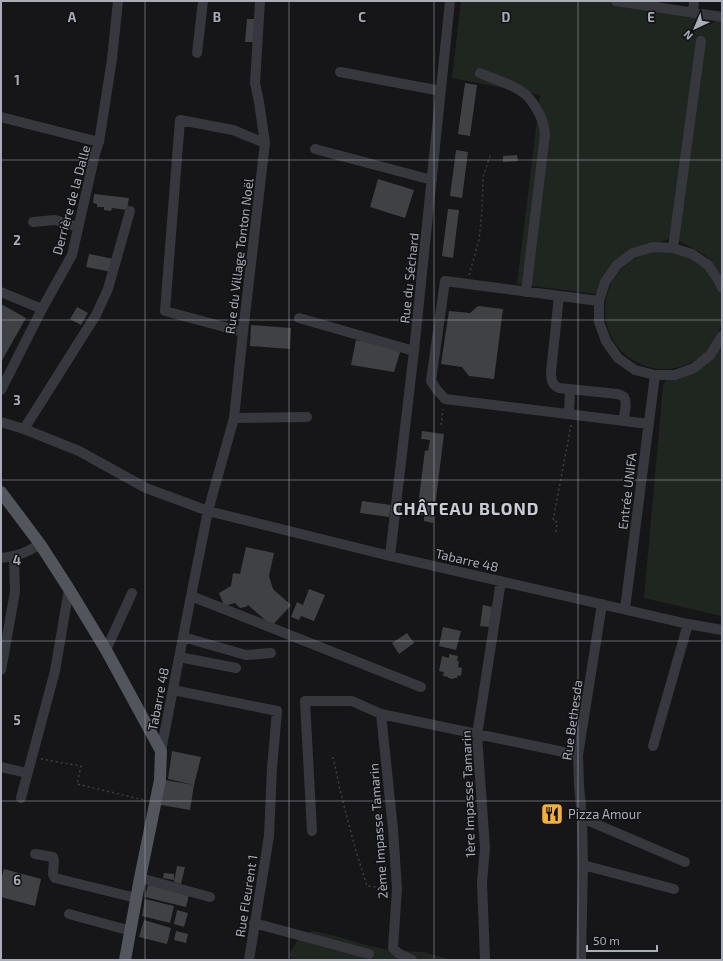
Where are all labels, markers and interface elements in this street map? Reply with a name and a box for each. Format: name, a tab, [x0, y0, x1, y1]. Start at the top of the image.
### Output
north arrow	[675, 8, 715, 48]
text: A	[68, 9, 77, 25]
text: B	[213, 9, 221, 25]
text: C	[358, 9, 366, 25]
text: D	[502, 9, 511, 25]
text: E	[647, 9, 655, 25]
text: N	[680, 28, 695, 43]
text: 1	[14, 72, 20, 88]
street label: Derrière de la Dalle	[49, 143, 93, 257]
street label: Rue du Village Tonton Noël	[222, 177, 257, 335]
text: 2	[13, 232, 21, 248]
street label: Rue du Séchard	[396, 232, 422, 324]
text: 3	[13, 392, 21, 408]
street label: Entrée UNIFA	[614, 452, 640, 530]
district label: CHÂTEAU BLOND	[393, 498, 539, 518]
street label: Tabarre 48	[434, 545, 500, 575]
text: 4	[13, 552, 21, 568]
street label: Tabarre 48	[144, 666, 172, 732]
street label: Rue Bethesda	[558, 679, 586, 761]
text: 5	[13, 712, 21, 728]
street label: 1ère Impasse Tamarin	[458, 730, 478, 858]
street label: 2ème Impasse Tamarin	[365, 763, 391, 899]
restaurant icon: Pizza Amour	[539, 801, 565, 827]
place label: Pizza Amour	[568, 806, 641, 822]
street label: Rue Fleurent 1	[232, 854, 260, 938]
text: 6	[13, 872, 21, 888]
scale bar	[587, 927, 657, 953]
text: 50 m	[593, 933, 620, 947]

